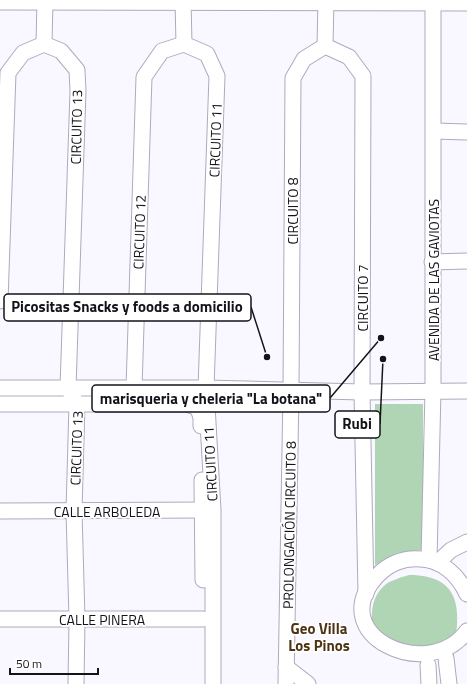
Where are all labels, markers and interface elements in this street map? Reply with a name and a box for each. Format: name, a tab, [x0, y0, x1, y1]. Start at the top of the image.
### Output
street label: CIRCUITO 13	[65, 89, 87, 165]
street label: CIRCUITO 11	[203, 102, 227, 178]
street label: CIRCUITO 8	[282, 177, 303, 245]
street label: CIRCUITO 12	[127, 194, 151, 270]
street label: AVENIDA DE LAS GAVIOTAS	[423, 199, 444, 361]
street label: CIRCUITO 7	[352, 264, 373, 332]
callout: Picositas Snacks y foods a domicilio	[4, 294, 251, 321]
text: Picositas Snacks y foods a domicilio	[11, 295, 243, 318]
callout: marisqueria y cheleria "La botana"	[92, 385, 330, 412]
text: marisqueria y cheleria "La botana"	[100, 387, 322, 410]
street label: CIRCUITO 13	[64, 410, 88, 486]
callout: Rubi	[335, 411, 380, 438]
text: Rubi	[342, 412, 372, 435]
street label: CIRCUITO 11	[198, 426, 222, 502]
street label: PROLONGACIÓN CIRCUITO 8	[277, 441, 301, 609]
street label: CALLE ARBOLEDA	[54, 501, 161, 522]
street label: CALLE PINERA	[59, 609, 146, 630]
district label: Geo Villa Los Pinos	[288, 617, 350, 657]
scale bar	[10, 650, 98, 676]
text: 50 m	[16, 654, 42, 673]

